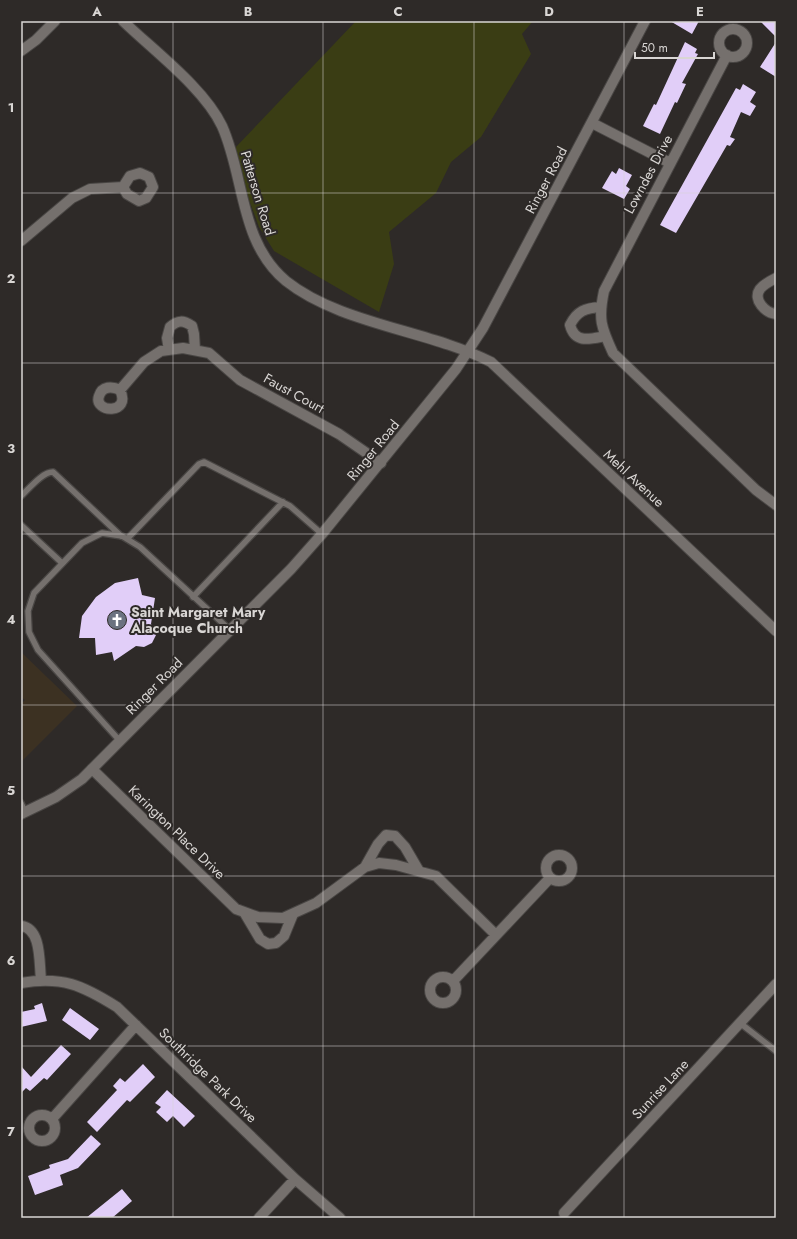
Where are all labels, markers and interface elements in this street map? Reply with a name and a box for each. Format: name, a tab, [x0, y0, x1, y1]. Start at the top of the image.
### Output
text: A	[91, 2, 102, 21]
text: B	[244, 2, 253, 21]
text: C	[393, 2, 403, 21]
text: D	[544, 2, 554, 21]
text: E	[696, 2, 704, 21]
scale bar	[635, 34, 714, 60]
text: 50 m	[641, 39, 668, 57]
text: 1	[8, 98, 14, 117]
street label: Lowndes Drive	[619, 131, 677, 217]
street label: Ringer Road	[520, 143, 572, 217]
street label: Patterson Road	[236, 148, 280, 238]
text: 2	[7, 269, 15, 288]
street label: Faust Court	[260, 368, 329, 418]
street label: Ringer Road	[342, 415, 404, 485]
text: 3	[7, 439, 15, 458]
street label: Mehl Avenue	[599, 444, 669, 512]
place label: Saint Margaret Mary Alacoque Church	[130, 602, 266, 638]
church icon: Saint Margaret Mary Alacoque Church	[106, 609, 128, 631]
text: 4	[6, 610, 16, 629]
street label: Ringer Road	[121, 653, 187, 719]
street label: Karington Place Drive	[124, 780, 230, 884]
text: 5	[7, 781, 15, 800]
text: 6	[7, 951, 16, 970]
street label: Southridge Park Drive	[154, 1023, 262, 1127]
street label: Sunrise Lane	[627, 1055, 693, 1123]
text: 7	[7, 1122, 15, 1141]

